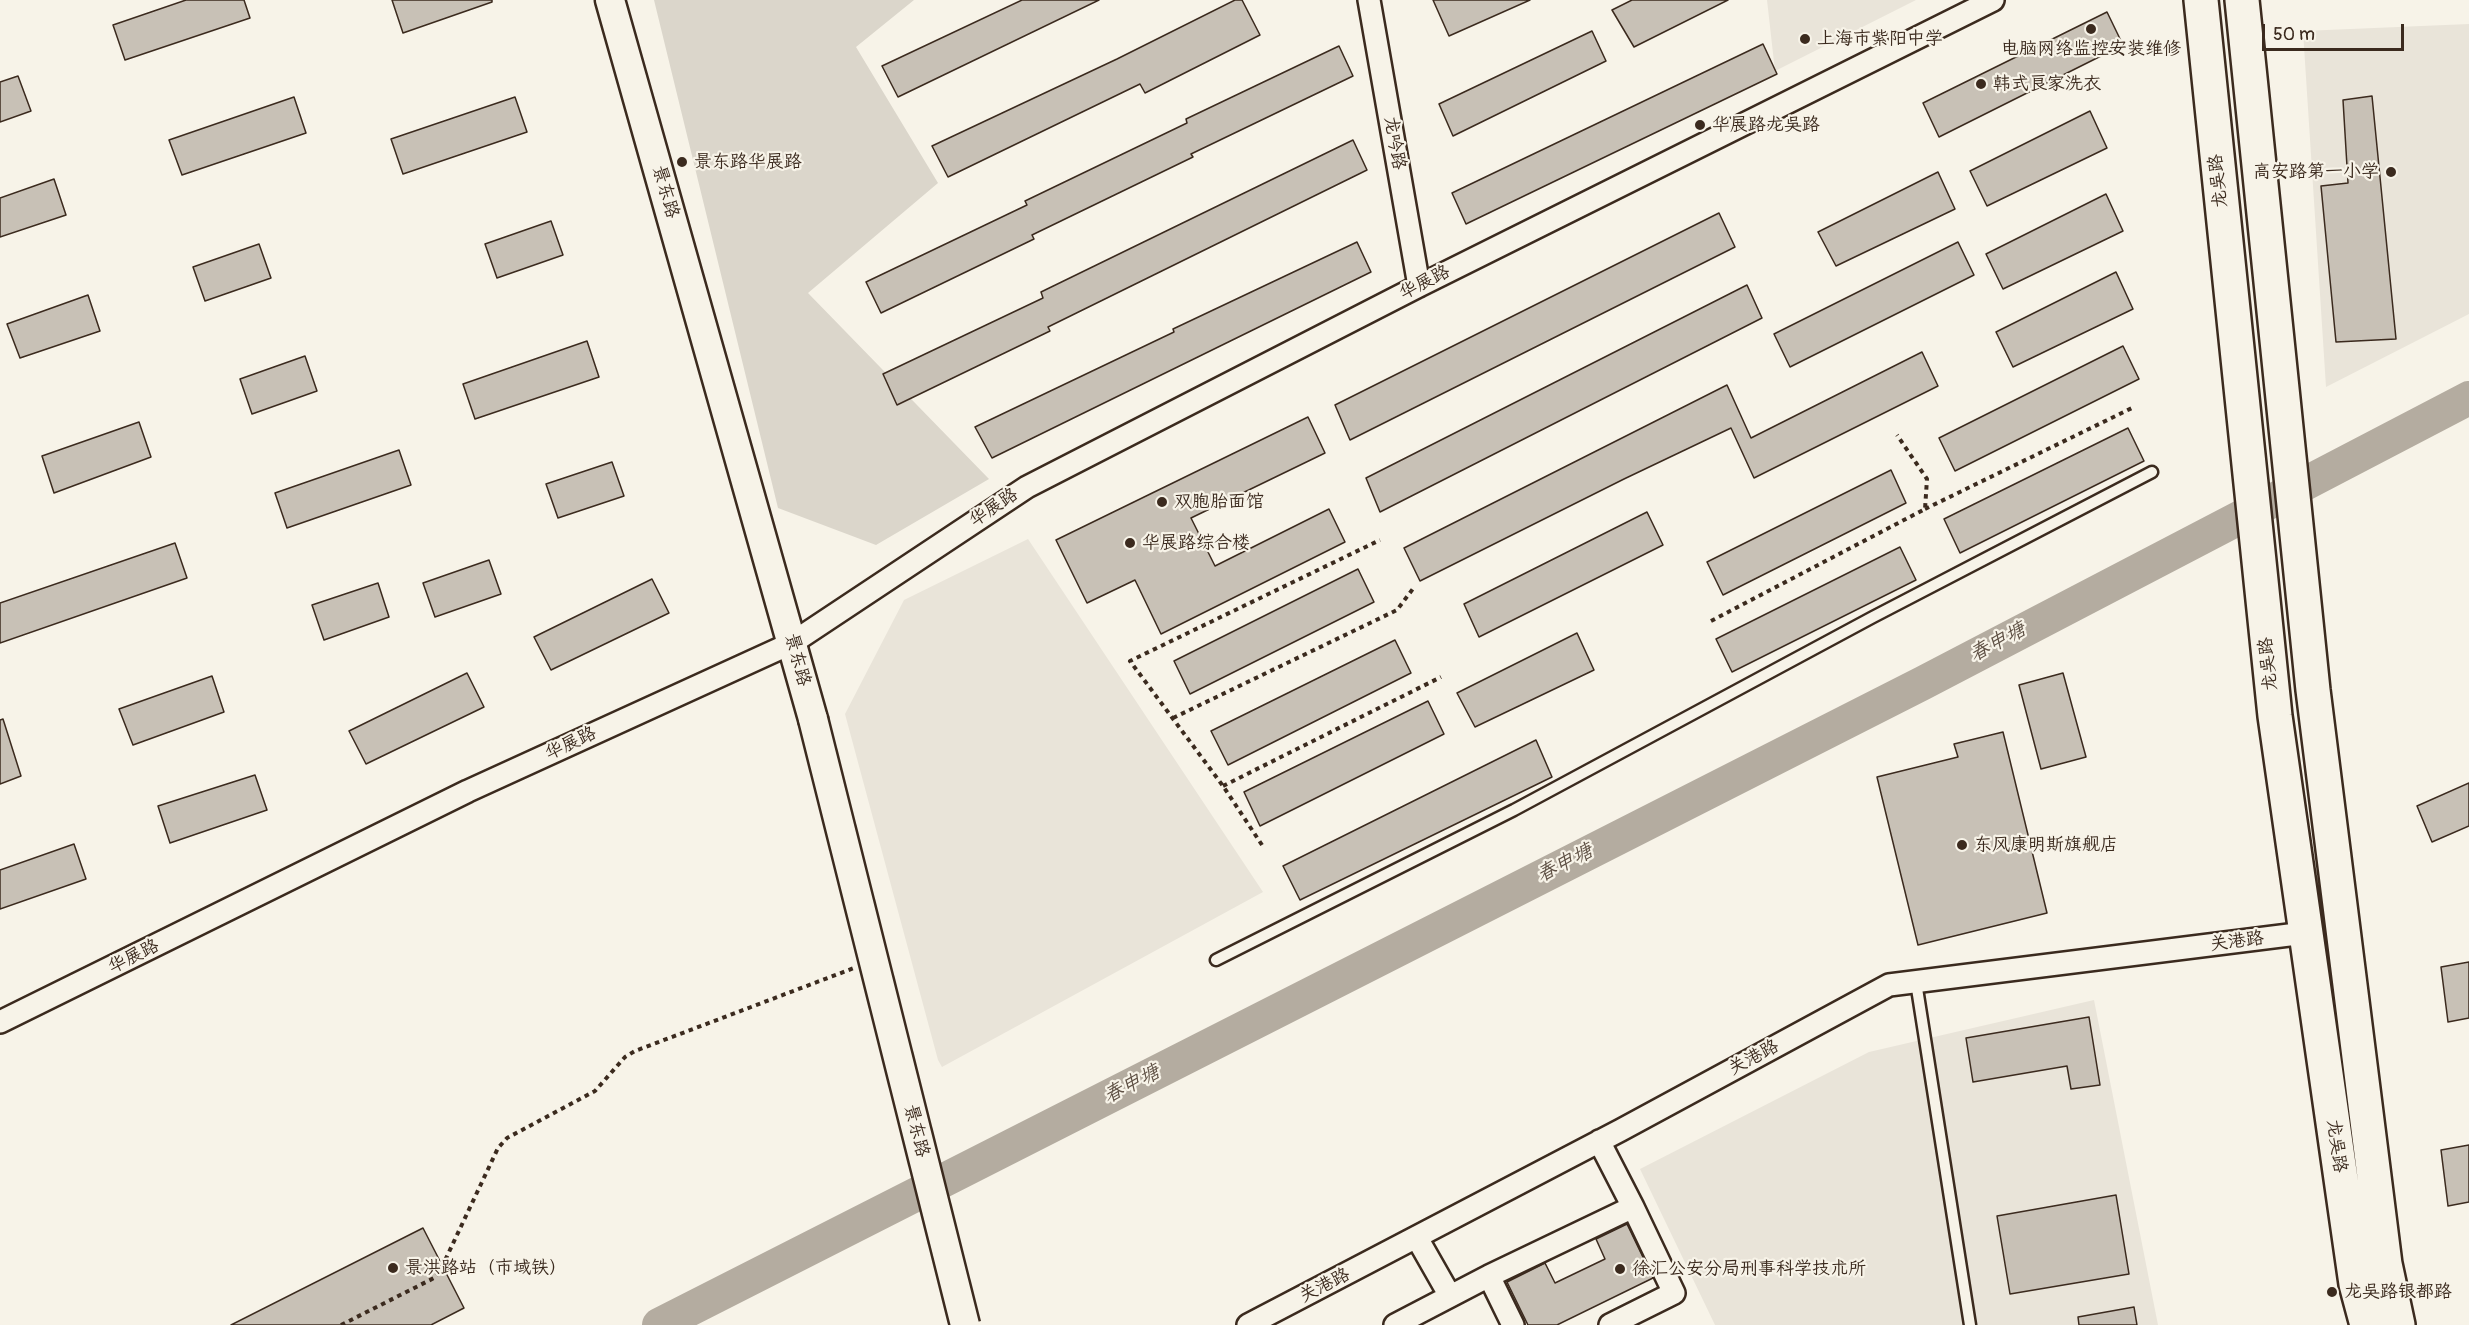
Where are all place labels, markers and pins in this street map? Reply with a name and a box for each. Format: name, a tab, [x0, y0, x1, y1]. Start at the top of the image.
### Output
marker: 电脑网络监控安装维修	[2084, 22, 2098, 36]
place label: 上海市紫阳中学	[1817, 28, 1943, 50]
marker: 上海市紫阳中学	[1798, 32, 1812, 46]
place label: 电脑网络监控安装维修	[2001, 38, 2181, 60]
place label: 韩式良家洗衣	[1993, 73, 2101, 95]
marker: 韩式良家洗衣	[1974, 77, 1988, 91]
place label: 华展路龙吴路	[1712, 114, 1820, 136]
marker: 华展路龙吴路	[1693, 118, 1707, 132]
place label: 景东路华展路	[694, 151, 802, 173]
marker: 景东路华展路	[675, 155, 689, 169]
place label: 高安路第一小学	[2253, 161, 2379, 183]
marker: 高安路第一小学	[2384, 165, 2398, 179]
place label: 双胞胎面馆	[1174, 491, 1264, 513]
marker: 双胞胎面馆	[1155, 495, 1169, 509]
place label: 华展路综合楼	[1142, 532, 1250, 554]
marker: 华展路综合楼	[1123, 536, 1137, 550]
place label: 东风康明斯旗舰店	[1974, 834, 2118, 856]
marker: 东风康明斯旗舰店	[1955, 838, 1969, 852]
place label: 景洪路站（市域铁）	[405, 1257, 567, 1279]
place label: 徐汇公安分局刑事科学技术所	[1632, 1258, 1866, 1280]
marker: 景洪路站（市域铁）	[386, 1261, 400, 1275]
marker: 徐汇公安分局刑事科学技术所	[1613, 1262, 1627, 1276]
place label: 龙吴路银都路	[2344, 1281, 2452, 1303]
marker: 龙吴路银都路	[2325, 1285, 2339, 1299]

